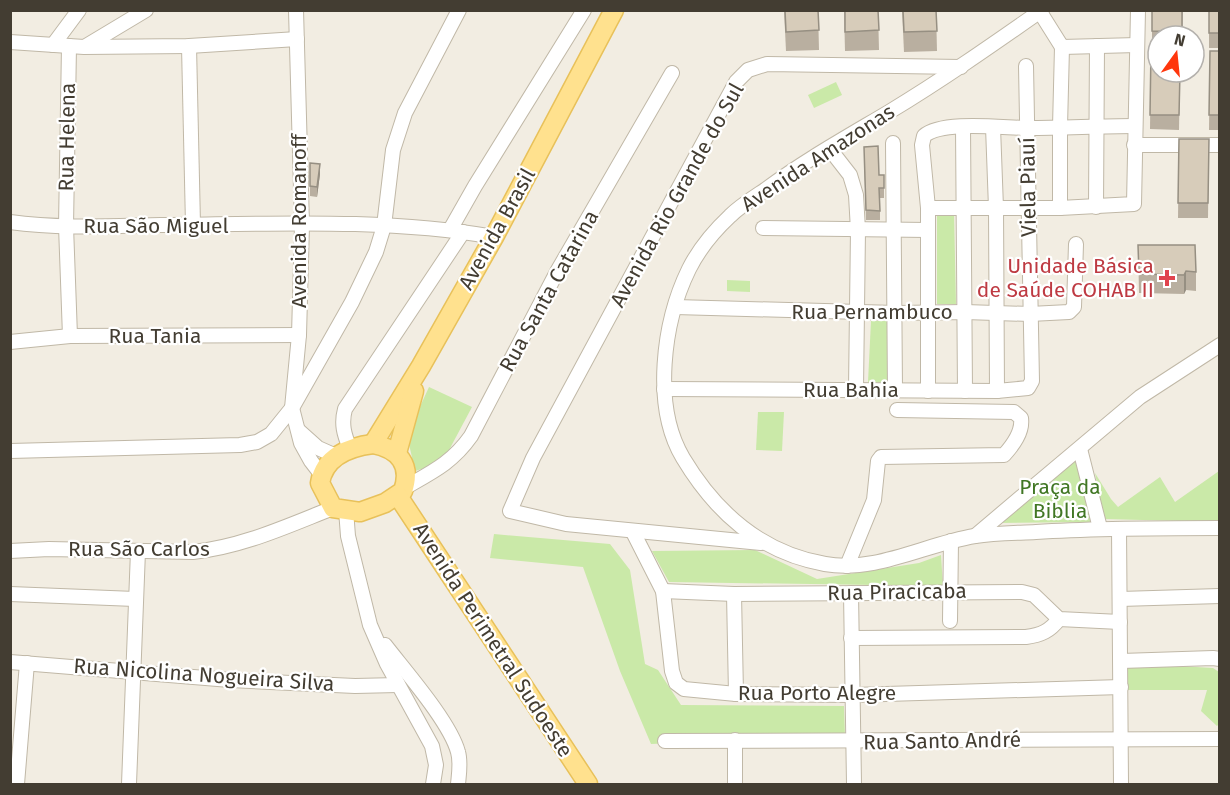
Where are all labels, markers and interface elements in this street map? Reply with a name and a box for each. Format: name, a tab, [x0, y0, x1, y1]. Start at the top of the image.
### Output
north arrow	[1146, 24, 1206, 84]
text: N	[1172, 29, 1187, 51]
street label: Avenida Rio Grande do Sul	[605, 78, 749, 312]
street label: Rua Helena	[53, 82, 81, 192]
street label: Avenida Amazonas	[736, 99, 900, 217]
street label: Avenida Romanoff	[286, 132, 312, 308]
street label: Viela Piauí	[1014, 137, 1042, 237]
street label: Avenida Brasil	[453, 164, 541, 294]
street label: Rua Santa Catarina	[494, 205, 604, 377]
street label: Rua São Miguel	[83, 213, 229, 239]
place label: Unidade Básica de Saúde COHAB II	[977, 253, 1154, 303]
marker: Unidade Básica de Saúde COHAB II	[1158, 269, 1176, 287]
street label: Rua Pernambuco	[791, 299, 953, 325]
street label: Rua Tania	[109, 323, 201, 349]
street label: Rua Bahia	[803, 377, 899, 403]
park label: Praça da Biblia	[1019, 474, 1101, 524]
street label: Avenida Perimetral Sudoeste	[407, 518, 579, 762]
street label: Rua São Carlos	[68, 536, 210, 562]
street label: Rua Piracicaba	[827, 578, 967, 606]
street label: Rua Nicolina Nogueira Silva	[73, 653, 335, 697]
street label: Rua Porto Alegre	[738, 680, 896, 706]
street label: Rua Santo André	[863, 727, 1021, 755]

